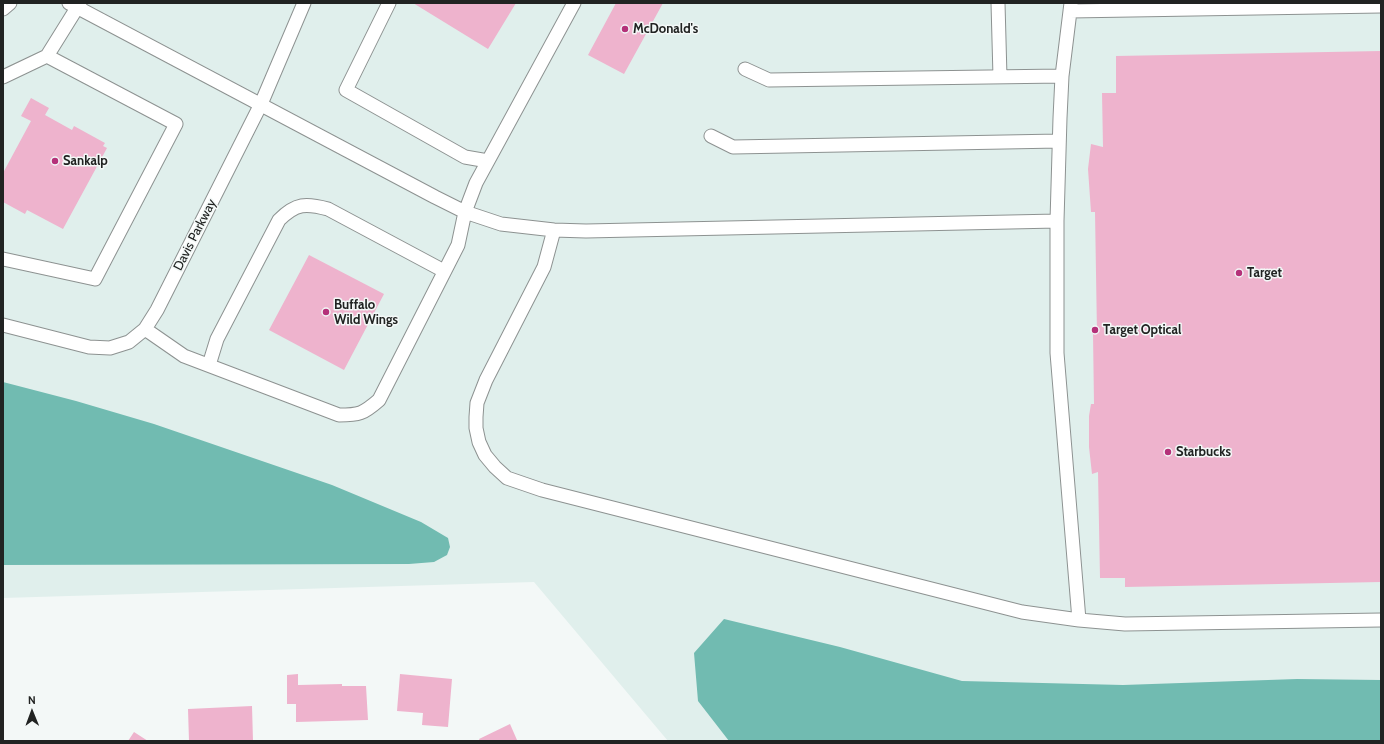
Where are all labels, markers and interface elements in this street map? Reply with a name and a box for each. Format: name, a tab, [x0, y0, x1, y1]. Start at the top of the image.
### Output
place label: McDonald's	[633, 21, 698, 37]
marker: McDonald's	[620, 24, 630, 34]
place label: Sankalp	[63, 153, 108, 169]
marker: Sankalp	[50, 156, 60, 166]
street label: Davis Parkway	[170, 197, 220, 273]
place label: Target	[1247, 265, 1282, 281]
marker: Target	[1234, 268, 1244, 278]
place label: Buffalo Wild Wings	[334, 297, 398, 328]
marker: Buffalo Wild Wings	[321, 307, 331, 317]
place label: Target Optical	[1103, 322, 1181, 338]
marker: Target Optical	[1090, 325, 1100, 335]
place label: Starbucks	[1176, 444, 1231, 460]
marker: Starbucks	[1163, 447, 1173, 457]
north arrow	[12, 692, 52, 732]
text: N	[28, 693, 36, 707]

